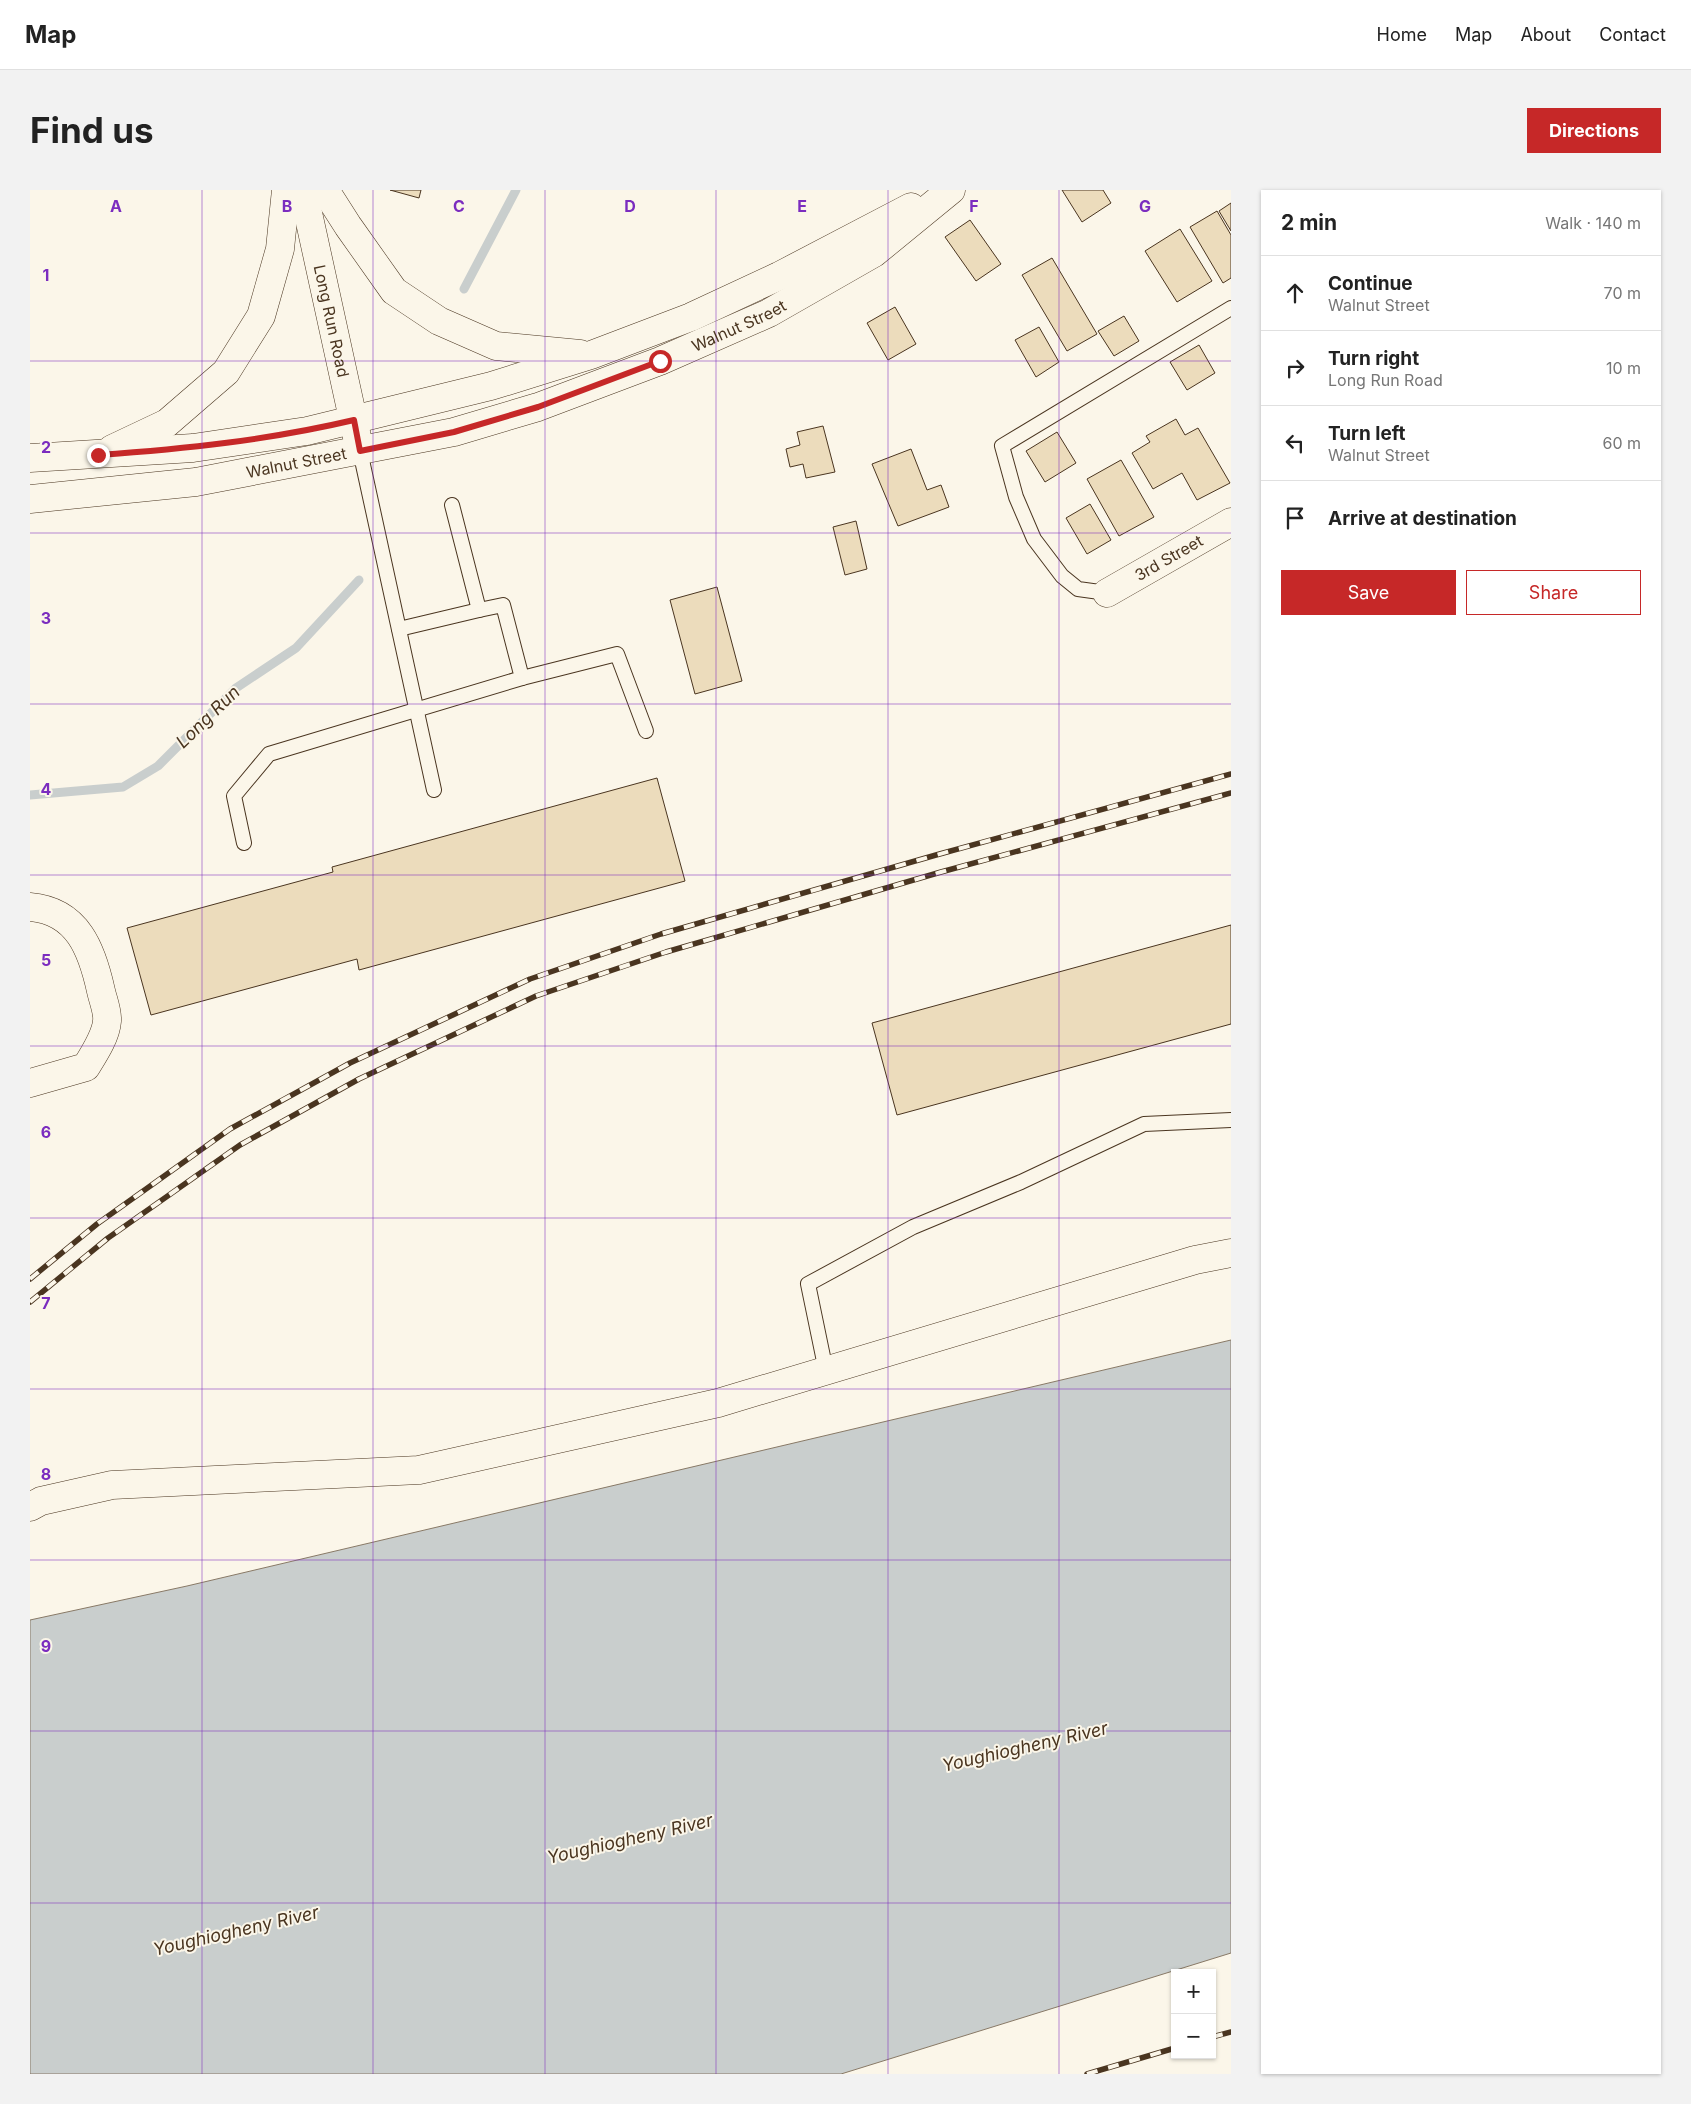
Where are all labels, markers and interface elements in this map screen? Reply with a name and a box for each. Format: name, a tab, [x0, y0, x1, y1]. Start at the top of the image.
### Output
text: Map	[25, 20, 76, 49]
text: Home	[1377, 24, 1427, 45]
text: Map	[1455, 24, 1492, 45]
text: About	[1520, 24, 1571, 45]
text: Contact	[1599, 24, 1666, 45]
button: Directions	[1527, 108, 1661, 153]
text: Find us	[30, 109, 154, 151]
text: A	[110, 196, 122, 216]
text: B	[282, 196, 292, 216]
text: C	[453, 196, 465, 216]
text: D	[624, 196, 636, 216]
text: E	[797, 196, 807, 216]
text: F	[969, 196, 979, 216]
text: G	[1139, 196, 1151, 216]
text: 2 min	[1281, 210, 1337, 235]
text: Walk · 140 m	[1545, 213, 1641, 233]
street label: Long Run Road	[310, 263, 354, 379]
text: 1	[43, 265, 49, 285]
text: Continue	[1328, 272, 1413, 295]
icon: ahead	[1281, 279, 1309, 307]
text: 70 m	[1604, 283, 1641, 303]
street label: Walnut Street	[688, 295, 790, 356]
text: Walnut Street	[1328, 295, 1430, 315]
text: Turn right	[1328, 347, 1419, 370]
route start	[649, 350, 672, 373]
icon: right	[1281, 354, 1309, 382]
text: 10 m	[1606, 358, 1641, 378]
text: Long Run Road	[1328, 370, 1443, 390]
text: Turn left	[1328, 422, 1406, 445]
icon: left	[1281, 429, 1309, 457]
text: 60 m	[1602, 433, 1641, 453]
text: 2	[41, 437, 51, 457]
street label: Walnut Street	[244, 443, 348, 482]
route end	[87, 444, 110, 467]
text: Walnut Street	[1328, 445, 1430, 465]
icon: arrive	[1281, 504, 1309, 532]
text: Arrive at destination	[1328, 507, 1517, 530]
street label: 3rd Street	[1131, 530, 1206, 585]
button: Save	[1281, 570, 1456, 615]
button: Share	[1466, 570, 1641, 615]
text: 3	[41, 608, 51, 628]
water label: Long Run	[171, 681, 244, 752]
text: 4	[41, 779, 52, 799]
text: 5	[41, 950, 51, 970]
text: 6	[41, 1122, 51, 1142]
text: 7	[41, 1293, 51, 1313]
text: 8	[41, 1464, 51, 1484]
text: 9	[41, 1636, 51, 1656]
water label: Youghiogheny River	[940, 1717, 1111, 1776]
water label: Youghiogheny River	[545, 1809, 716, 1868]
water label: Youghiogheny River	[151, 1901, 322, 1960]
map controls	[1171, 1969, 1216, 2059]
button: +	[1171, 1969, 1216, 2014]
button: −	[1171, 2014, 1216, 2059]

